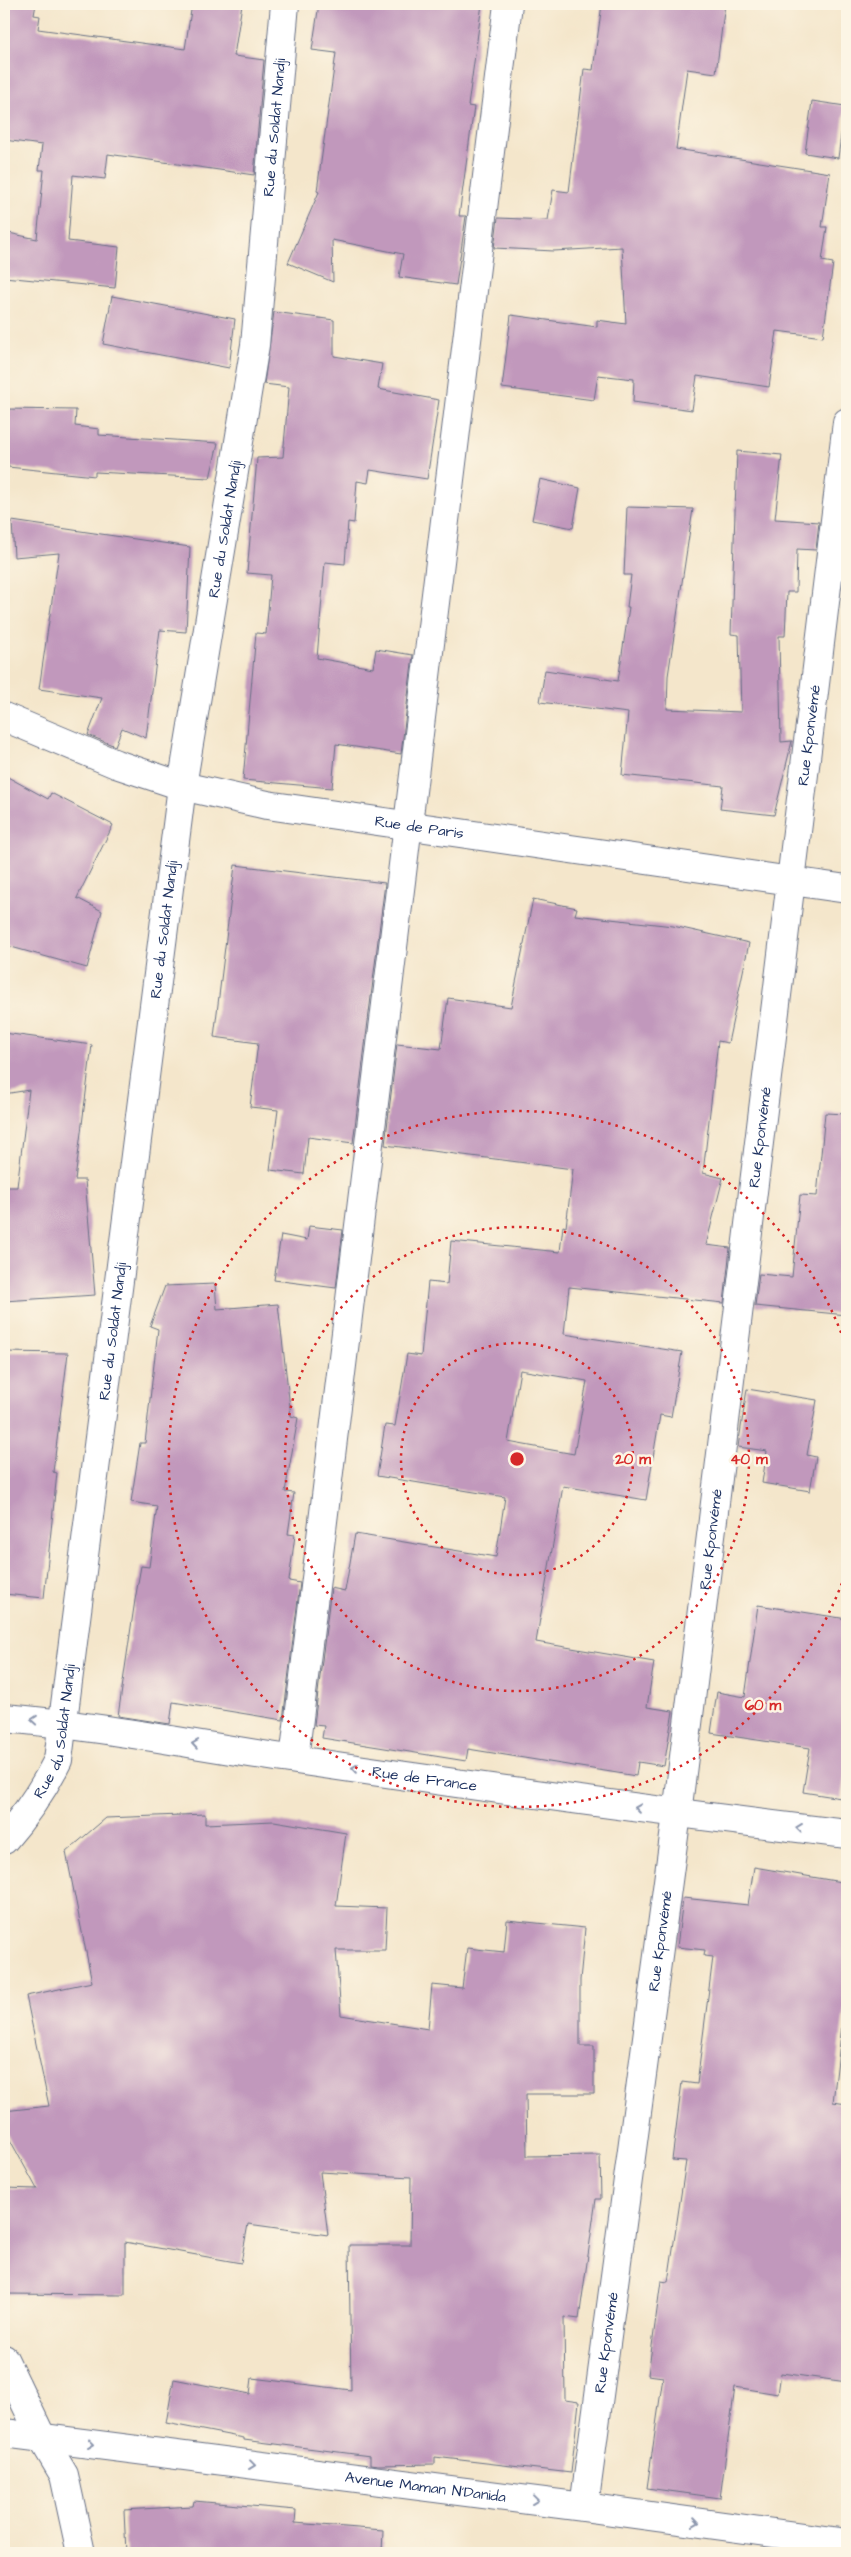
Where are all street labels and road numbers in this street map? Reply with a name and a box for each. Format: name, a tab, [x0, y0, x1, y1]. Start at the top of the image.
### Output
street label: Rue du Soldat Nandji	[258, 57, 291, 198]
street label: Rue du Soldat Nandji	[203, 458, 246, 599]
street label: Rue Kponvémé	[792, 684, 825, 787]
street label: Rue de Paris	[373, 810, 466, 844]
street label: Rue du Soldat Nandji	[145, 859, 183, 1000]
street label: Rue Kponvémé	[743, 1086, 776, 1189]
street label: Rue du Soldat Nandji	[93, 1260, 132, 1401]
street label: Rue Kponvémé	[694, 1488, 727, 1591]
street label: Rue du Soldat Nandji	[28, 1662, 81, 1802]
street label: Rue de France	[371, 1761, 478, 1796]
street label: Rue Kponvémé	[643, 1889, 677, 1993]
street label: Rue Kponvémé	[589, 2291, 623, 2394]
street label: Avenue Maman N'Danida	[344, 2466, 508, 2508]

